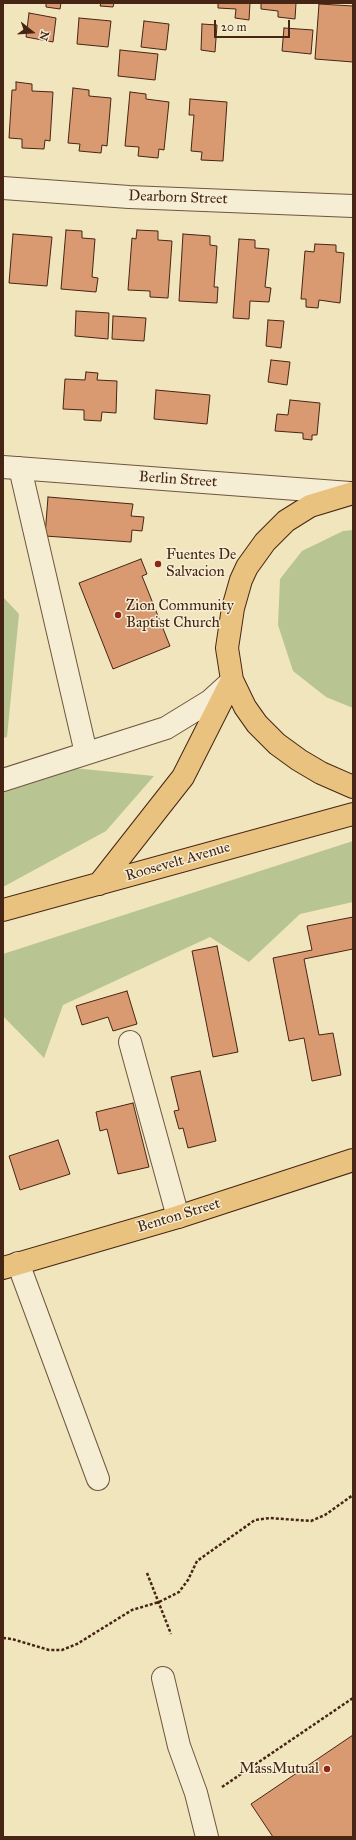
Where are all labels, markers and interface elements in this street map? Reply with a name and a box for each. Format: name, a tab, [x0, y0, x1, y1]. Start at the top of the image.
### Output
north arrow	[12, 12, 52, 52]
scale bar	[216, 12, 292, 38]
text: 20 m	[221, 20, 247, 34]
text: N	[36, 29, 52, 42]
street label: Dearborn Street	[128, 187, 228, 209]
street label: Berlin Street	[138, 468, 218, 492]
place label: Fuentes De Salvacion	[166, 546, 236, 581]
marker: Fuentes De Salvacion	[153, 559, 163, 569]
place label: Zion Community Baptist Church	[126, 597, 234, 632]
marker: Zion Community Baptist Church	[113, 610, 123, 620]
street label: Roosevelt Avenue	[123, 838, 233, 886]
street label: Benton Street	[135, 1195, 223, 1237]
place label: MassMutual	[239, 1760, 319, 1778]
marker: MassMutual	[322, 1764, 332, 1774]

